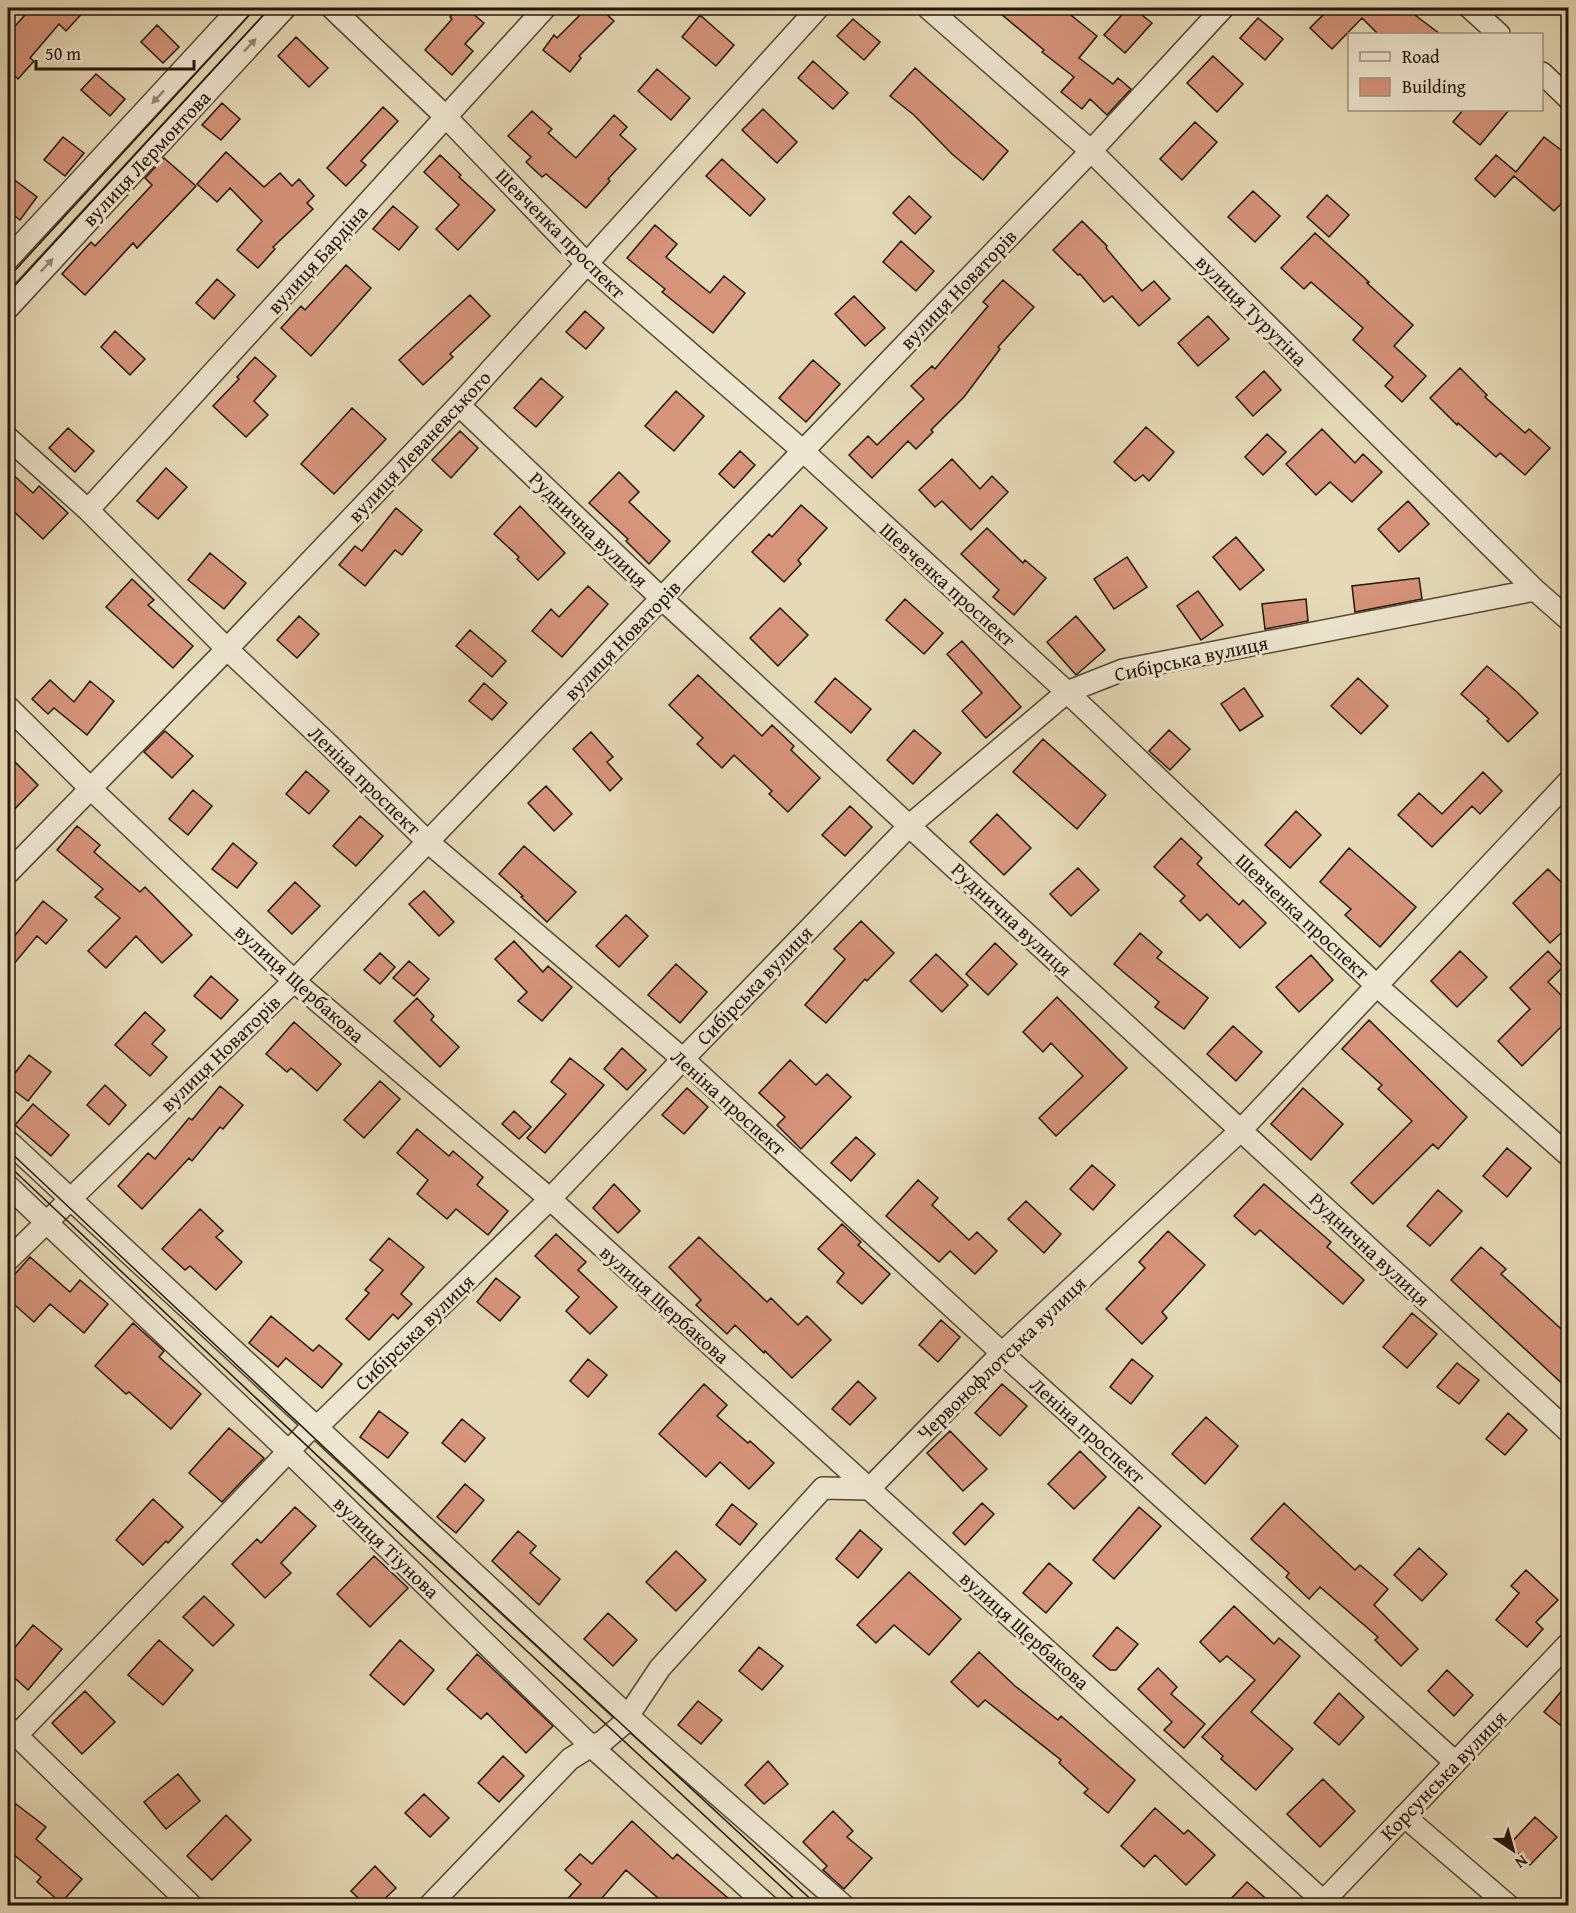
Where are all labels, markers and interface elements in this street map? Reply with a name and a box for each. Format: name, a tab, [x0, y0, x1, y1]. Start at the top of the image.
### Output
scale bar	[36, 33, 194, 71]
legend	[1348, 33, 1543, 111]
one-way arrow	[243, 38, 257, 52]
text: 50 m	[45, 40, 81, 67]
text: Road	[1402, 43, 1440, 70]
text: Building	[1402, 73, 1466, 100]
street label: вулиця Лермонтова	[75, 83, 217, 233]
one-way arrow	[151, 89, 165, 104]
street label: Шевченка проспект	[489, 161, 633, 305]
street label: вулиця Бардіна	[260, 198, 374, 320]
street label: вулиця Новаторів	[893, 222, 1023, 356]
street label: вулиця Турутіна	[1190, 248, 1315, 373]
one-way arrow	[40, 258, 54, 273]
street label: вулиця Леваневського	[341, 364, 497, 528]
street label: Руднична вулиця	[523, 464, 655, 594]
street label: Шевченка проспект	[874, 515, 1023, 653]
street label: вулиця Новаторів	[557, 573, 687, 707]
street label: Сибірська вулиця	[1111, 628, 1271, 688]
street label: Леніна проспект	[302, 719, 428, 842]
street label: Шевченка проспект	[1230, 846, 1377, 986]
street label: Руднична вулиця	[945, 855, 1079, 983]
street label: вулиця Щербакова	[229, 917, 372, 1049]
street label: Сибірська вулиця	[689, 919, 819, 1051]
street label: вулиця Новаторів	[153, 988, 287, 1118]
street label: Леніна проспект	[665, 1042, 793, 1162]
street label: Руднична вулиця	[1303, 1185, 1437, 1313]
street label: вулиця Щербакова	[594, 1238, 737, 1370]
street label: Сибірська вулиця	[348, 1267, 480, 1397]
street label: Червонофлотська вулиця	[910, 1269, 1092, 1447]
street label: Леніна проспект	[1024, 1370, 1152, 1490]
street label: вулиця Тіунова	[328, 1489, 447, 1605]
street label: вулиця Щербакова	[954, 1564, 1097, 1696]
street label: Корсунська вулиця	[1373, 1703, 1513, 1847]
north arrow	[1483, 1820, 1543, 1880]
text: N	[1510, 1849, 1533, 1875]

